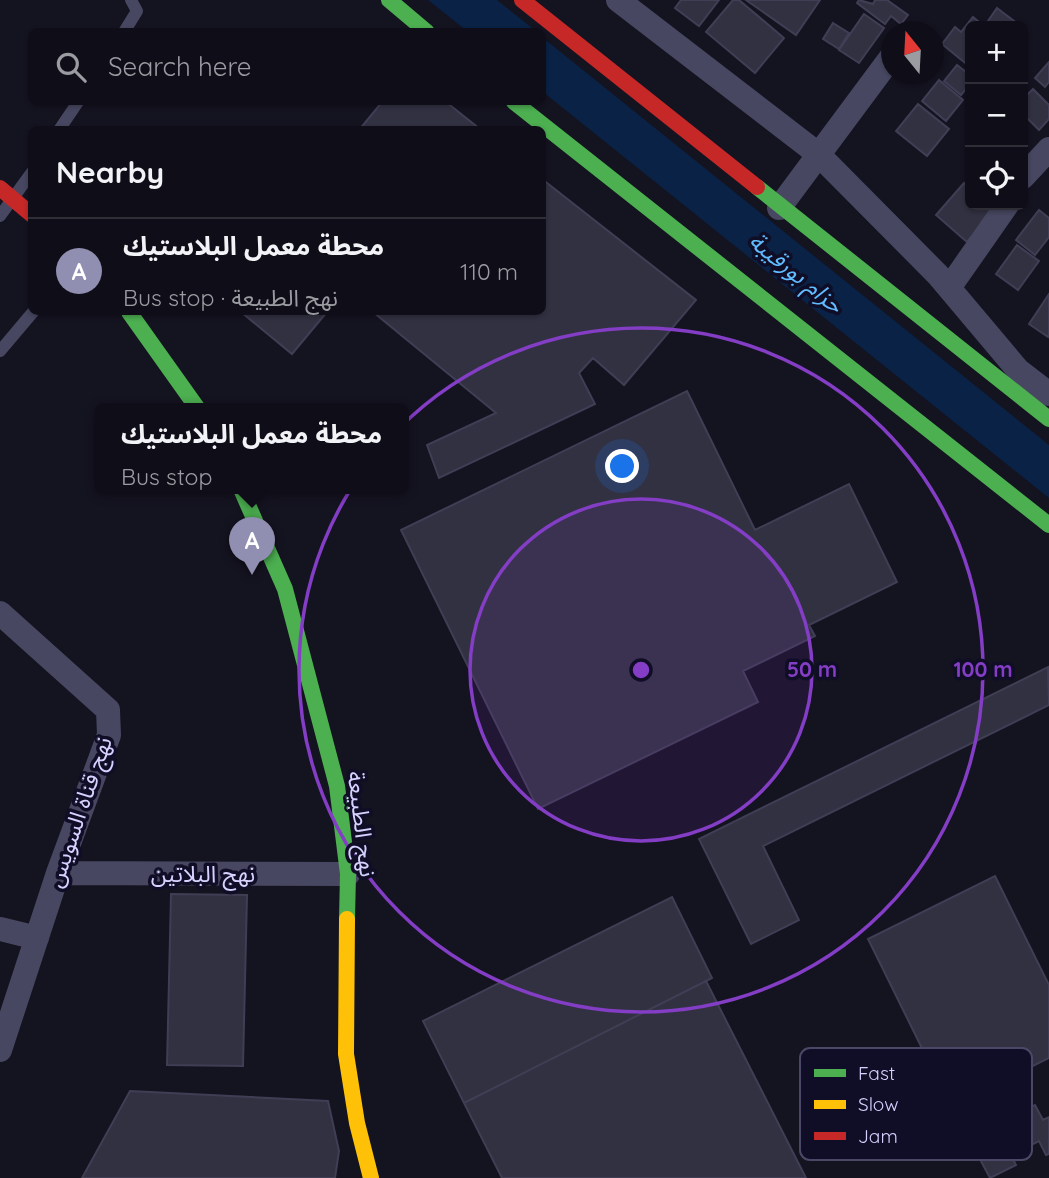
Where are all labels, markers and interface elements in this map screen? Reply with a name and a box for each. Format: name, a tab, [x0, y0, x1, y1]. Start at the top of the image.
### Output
north arrow	[881, 21, 944, 84]
map controls	[965, 21, 1028, 210]
button: +	[965, 21, 1028, 84]
search box	[28, 28, 546, 105]
icon: search	[52, 48, 90, 86]
text: Search here	[108, 50, 252, 83]
button: −	[965, 84, 1028, 147]
button: locate	[965, 147, 1028, 210]
text: Nearby	[56, 153, 164, 191]
water label: حزام بورقيبة	[741, 225, 850, 323]
text: محطة معمل البلاستيك	[123, 229, 384, 262]
text: A	[72, 257, 86, 286]
text: 110 m	[460, 257, 518, 286]
text: Bus stop · نهج الطبيعة	[123, 283, 338, 312]
popup	[94, 403, 409, 494]
text: محطة معمل البلاستيك	[121, 417, 382, 450]
your location	[605, 449, 639, 483]
text: Bus stop	[121, 462, 212, 491]
pin: A	[229, 517, 275, 575]
text: 50 m	[787, 656, 837, 682]
text: 100 m	[953, 656, 1013, 682]
centre of rings	[629, 658, 653, 682]
street label: نهج قناة السويس	[39, 733, 121, 892]
street label: نهج الطبيعة	[339, 769, 383, 879]
street label: نهج البلاتين	[151, 859, 255, 891]
legend	[800, 1048, 1032, 1160]
text: Fast	[858, 1061, 895, 1085]
text: Slow	[858, 1092, 899, 1116]
text: Jam	[858, 1124, 898, 1148]

